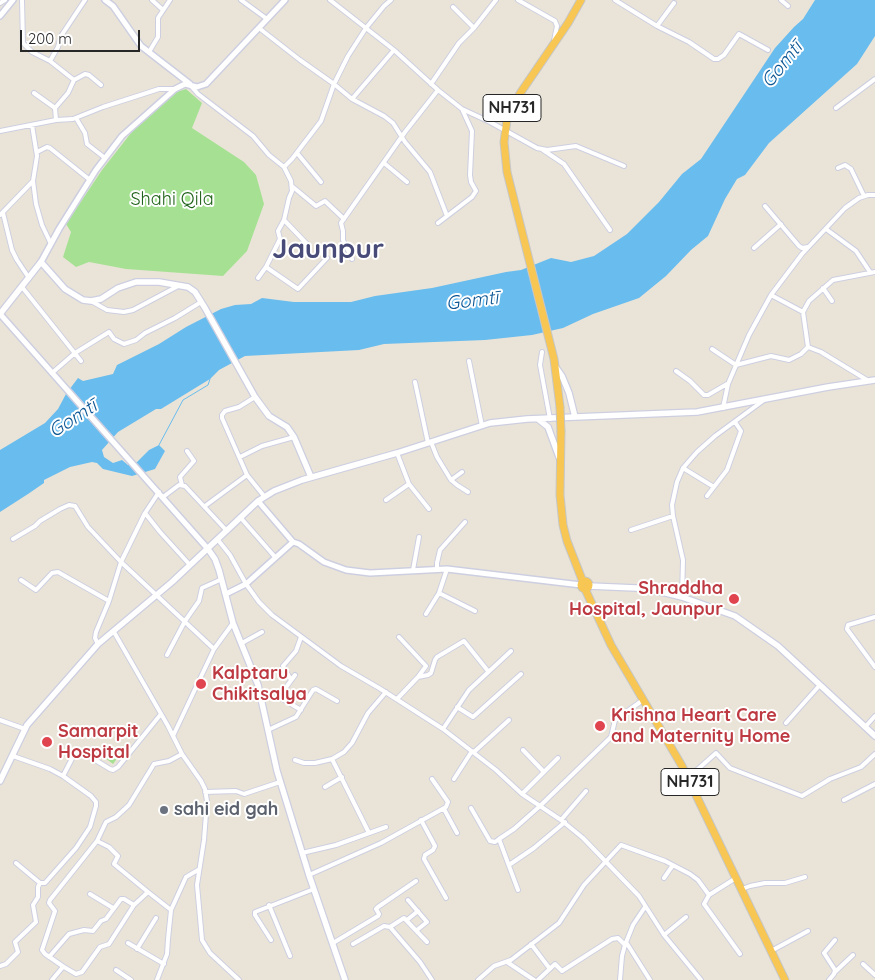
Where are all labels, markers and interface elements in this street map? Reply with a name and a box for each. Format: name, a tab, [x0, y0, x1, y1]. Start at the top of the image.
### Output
scale bar	[22, 20, 142, 52]
text: 200 m	[28, 29, 72, 48]
water label: Gomtī	[757, 37, 807, 93]
road number: NH731	[483, 95, 541, 122]
park label: Shahi Qila	[130, 189, 214, 211]
district label: Jaunpur	[272, 233, 384, 267]
water label: Gomtī	[445, 286, 499, 316]
water label: Gomtī	[45, 395, 101, 443]
place label: Shraddha Hospital, Jaunpur	[569, 578, 723, 620]
marker: Shraddha Hospital, Jaunpur	[727, 592, 741, 606]
place label: Kalptaru Chikitsalya	[212, 663, 307, 706]
marker: Kalptaru Chikitsalya	[194, 677, 208, 691]
place label: Krishna Heart Care and Maternity Home	[611, 705, 790, 748]
marker: Krishna Heart Care and Maternity Home	[593, 719, 607, 733]
place label: Samarpit Hospital	[58, 721, 139, 764]
marker: Samarpit Hospital	[40, 735, 54, 749]
road number: NH731	[661, 769, 719, 796]
place label: sahi eid gah	[174, 799, 278, 821]
marker: sahi eid gah	[158, 804, 170, 816]

